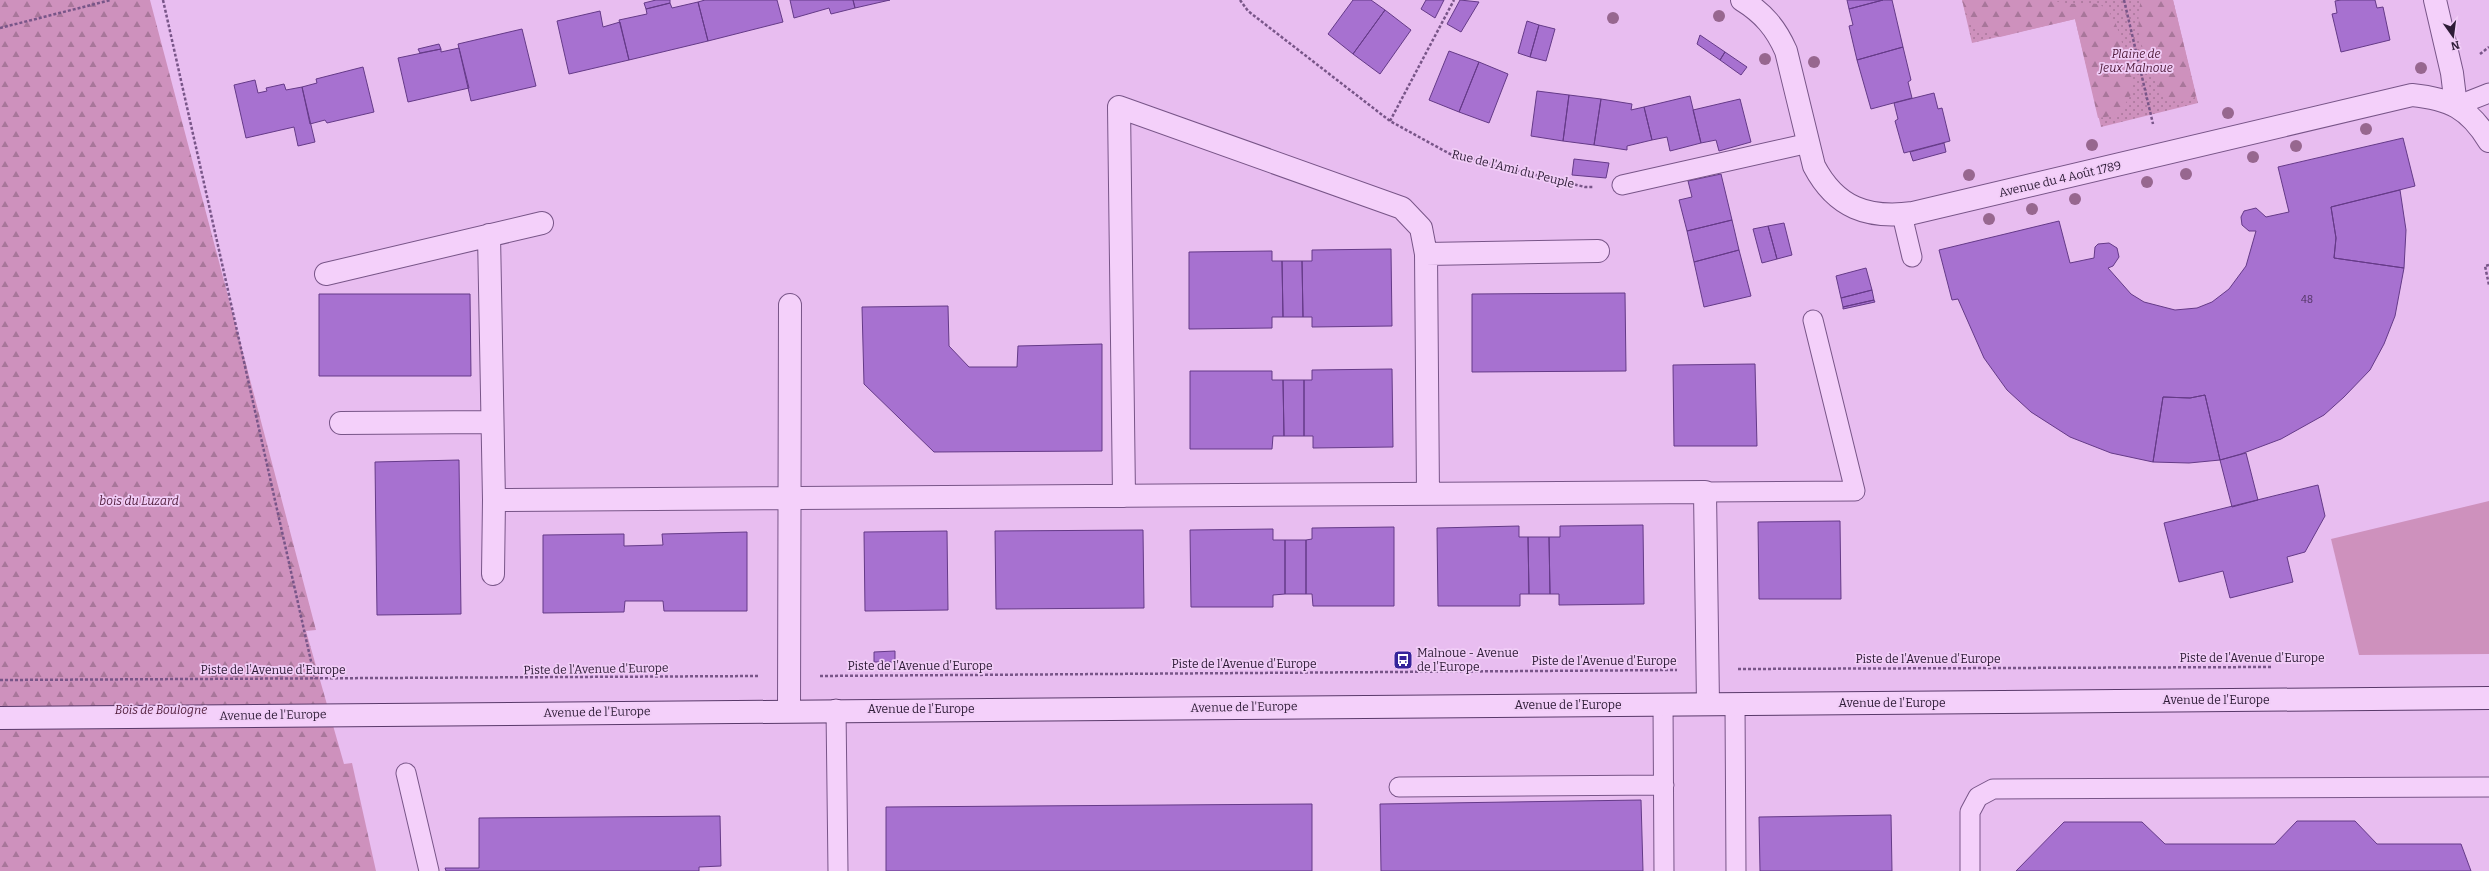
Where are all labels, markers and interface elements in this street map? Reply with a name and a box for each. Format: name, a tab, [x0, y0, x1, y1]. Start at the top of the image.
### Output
north arrow	[2433, 16, 2473, 56]
text: N	[2449, 38, 2461, 53]
park label: Plaine de Jeux Malnoue	[2098, 47, 2173, 75]
street label: Rue de l'Ami du Peuple	[1450, 147, 1576, 191]
street label: Avenue du 4 Août 1789	[1997, 158, 2123, 200]
house number: 48	[2301, 294, 2313, 306]
park label: bois du Luzard	[99, 494, 179, 508]
place label: Malnoue - Avenue de l'Europe	[1417, 646, 1519, 674]
bus stop icon: Malnoue - Avenue de l'Europe	[1392, 649, 1414, 671]
street label: Piste de l'Avenue d'Europe	[2179, 651, 2325, 665]
street label: Piste de l'Avenue d'Europe	[1855, 652, 2001, 666]
street label: Piste de l'Avenue d'Europe	[1531, 654, 1677, 668]
street label: Piste de l'Avenue d'Europe	[1171, 657, 1317, 671]
street label: Piste de l'Avenue d'Europe	[847, 659, 993, 673]
street label: Piste de l'Avenue d'Europe	[523, 661, 669, 677]
street label: Piste de l'Avenue d'Europe	[200, 663, 346, 677]
street label: Avenue de l'Europe	[2162, 693, 2270, 707]
street label: Avenue de l'Europe	[1838, 696, 1946, 710]
street label: Avenue de l'Europe	[1514, 698, 1622, 712]
street label: Avenue de l'Europe	[1190, 699, 1298, 715]
street label: Avenue de l'Europe	[867, 702, 975, 716]
park label: Bois de Boulogne	[115, 703, 207, 717]
street label: Avenue de l'Europe	[543, 704, 651, 720]
street label: Avenue de l'Europe	[219, 707, 327, 723]

